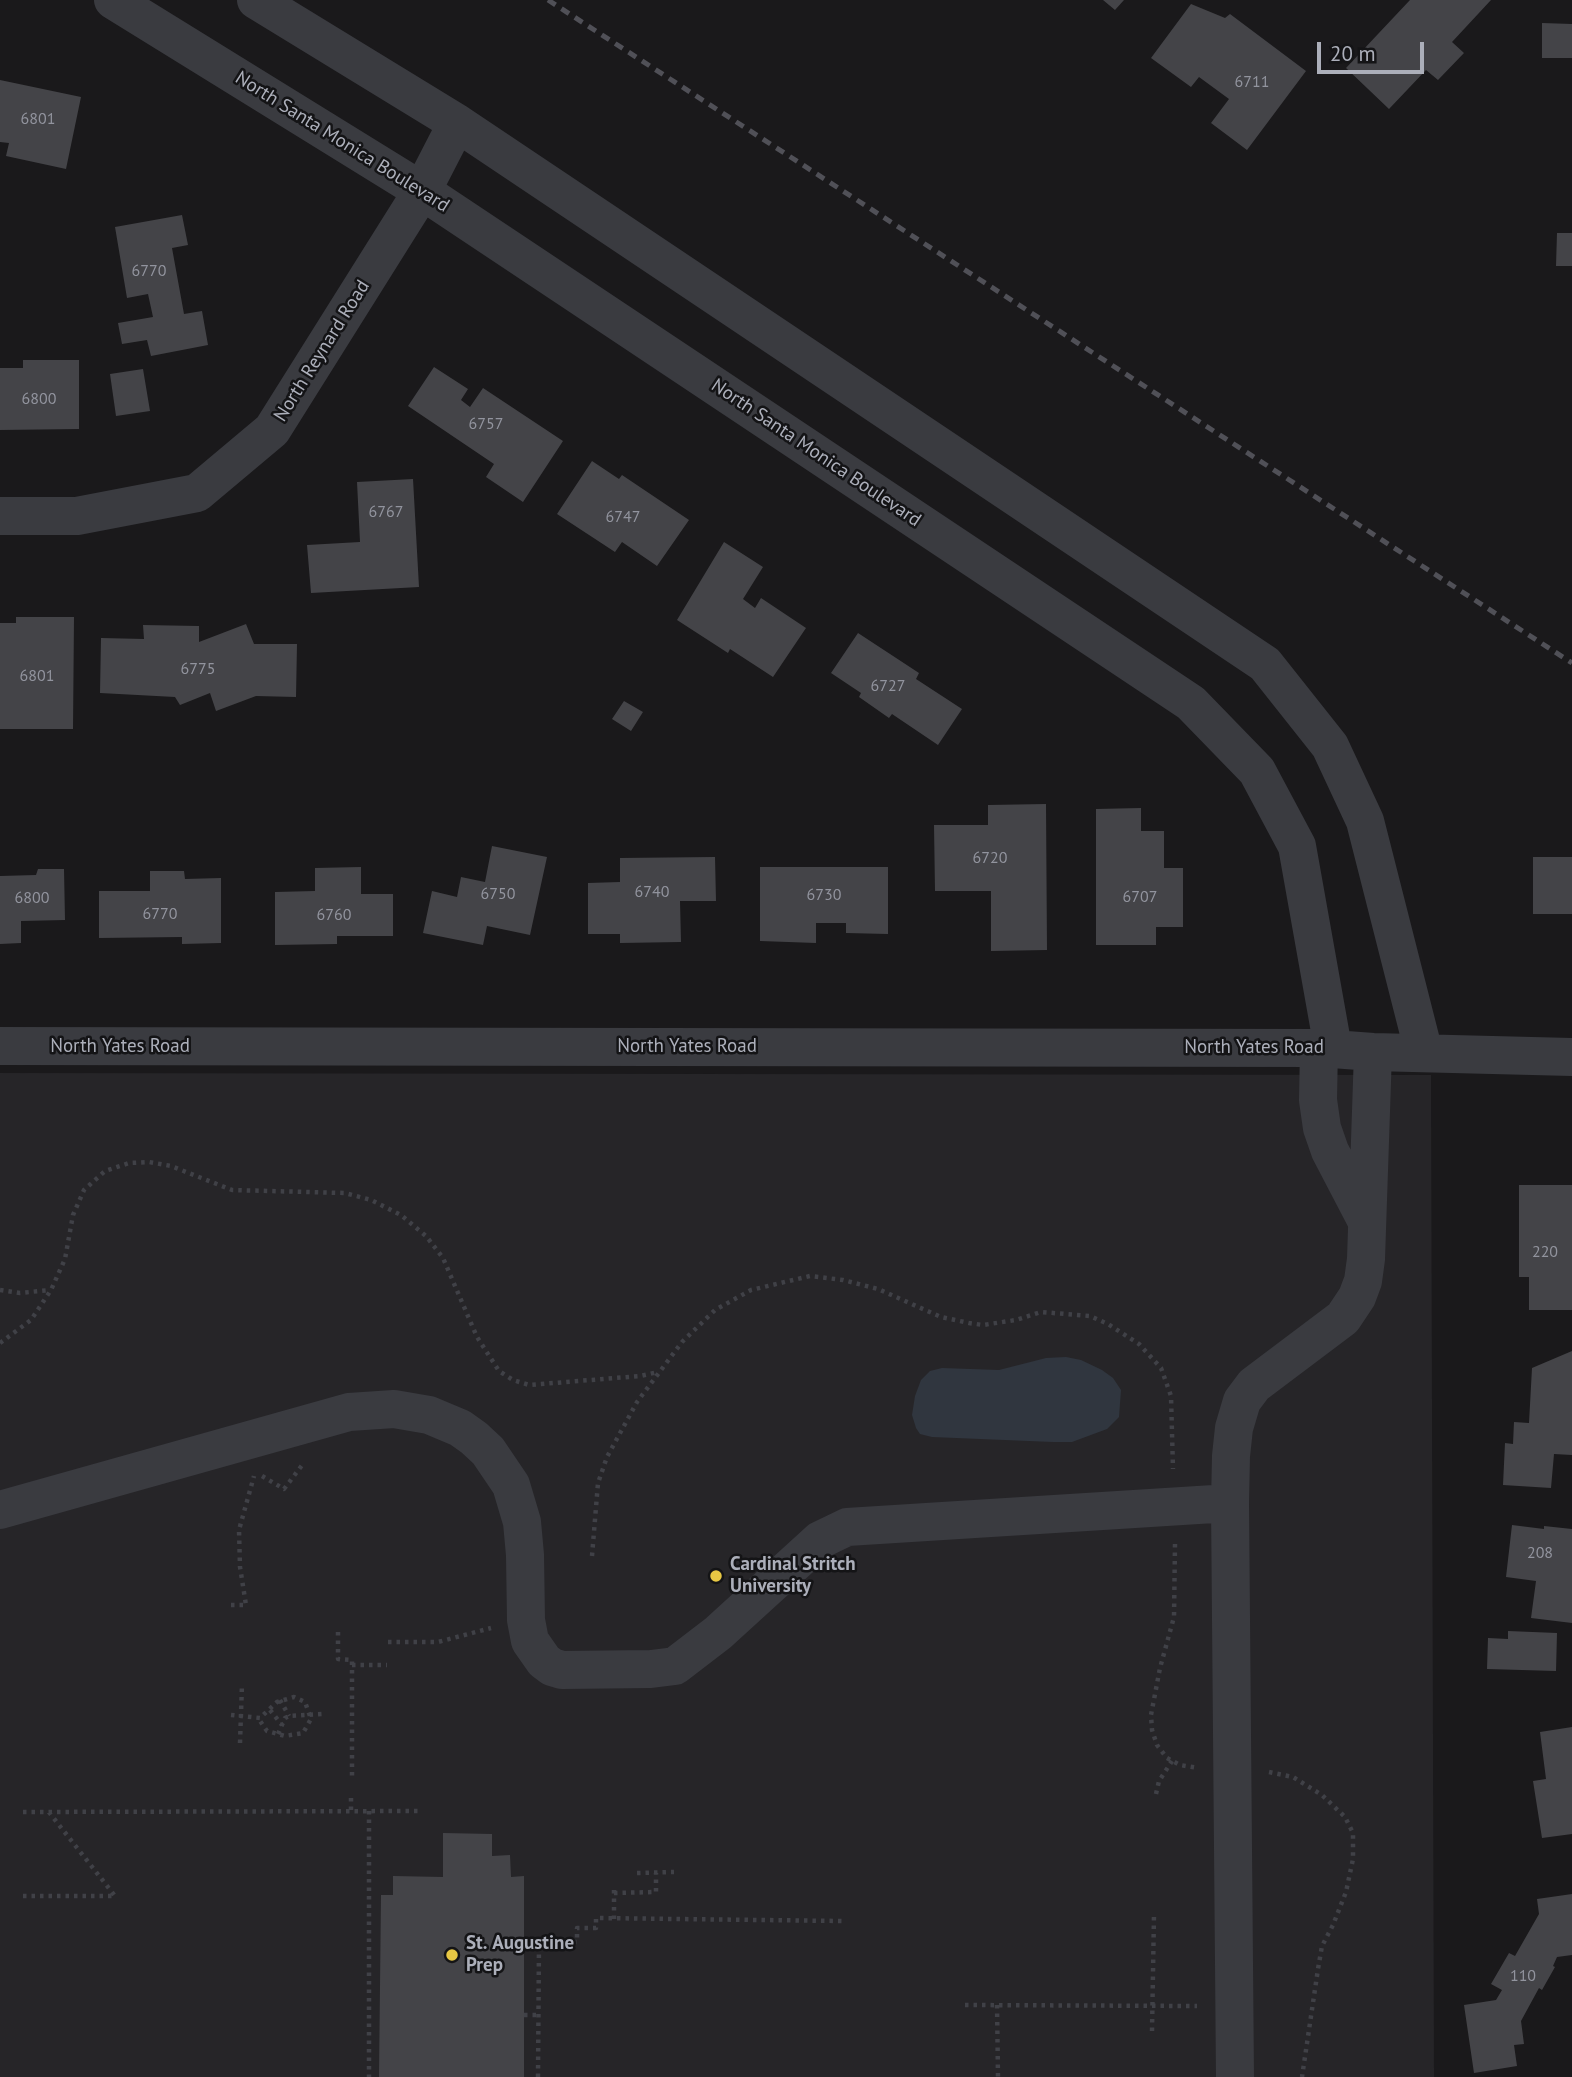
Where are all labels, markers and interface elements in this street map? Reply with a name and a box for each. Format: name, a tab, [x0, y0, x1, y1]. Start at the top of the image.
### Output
scale bar	[1320, 28, 1427, 72]
text: 20 m	[1330, 40, 1376, 67]
street label: North Santa Monica Boulevard	[231, 67, 453, 217]
house number: 6711	[1235, 72, 1269, 92]
house number: 6801	[21, 109, 55, 129]
house number: 6770	[132, 261, 166, 281]
street label: North Reynard Road	[269, 276, 375, 426]
street label: North Santa Monica Boulevard	[707, 374, 925, 532]
house number: 6800	[22, 389, 56, 409]
house number: 6757	[469, 414, 503, 434]
house number: 6767	[369, 502, 403, 522]
house number: 6747	[606, 507, 640, 527]
house number: 6775	[181, 659, 215, 679]
house number: 6801	[20, 666, 54, 686]
house number: 6727	[871, 676, 905, 696]
house number: 6720	[973, 848, 1007, 868]
house number: 6740	[635, 882, 669, 902]
house number: 6750	[481, 884, 515, 904]
house number: 6730	[807, 885, 841, 905]
house number: 6707	[1123, 887, 1157, 907]
house number: 6800	[15, 888, 49, 908]
house number: 6770	[143, 904, 177, 924]
house number: 6760	[317, 905, 351, 925]
street label: North Yates Road	[50, 1036, 190, 1058]
street label: North Yates Road	[617, 1036, 757, 1058]
street label: North Yates Road	[1184, 1037, 1324, 1059]
house number: 220	[1532, 1242, 1558, 1262]
house number: 208	[1527, 1543, 1553, 1563]
place label: Cardinal Stritch University	[730, 1554, 856, 1598]
marker: Cardinal Stritch University	[708, 1568, 724, 1584]
place label: St. Augustine Prep	[466, 1933, 574, 1977]
marker: St. Augustine Prep	[444, 1947, 460, 1963]
house number: 110	[1510, 1966, 1536, 1986]

